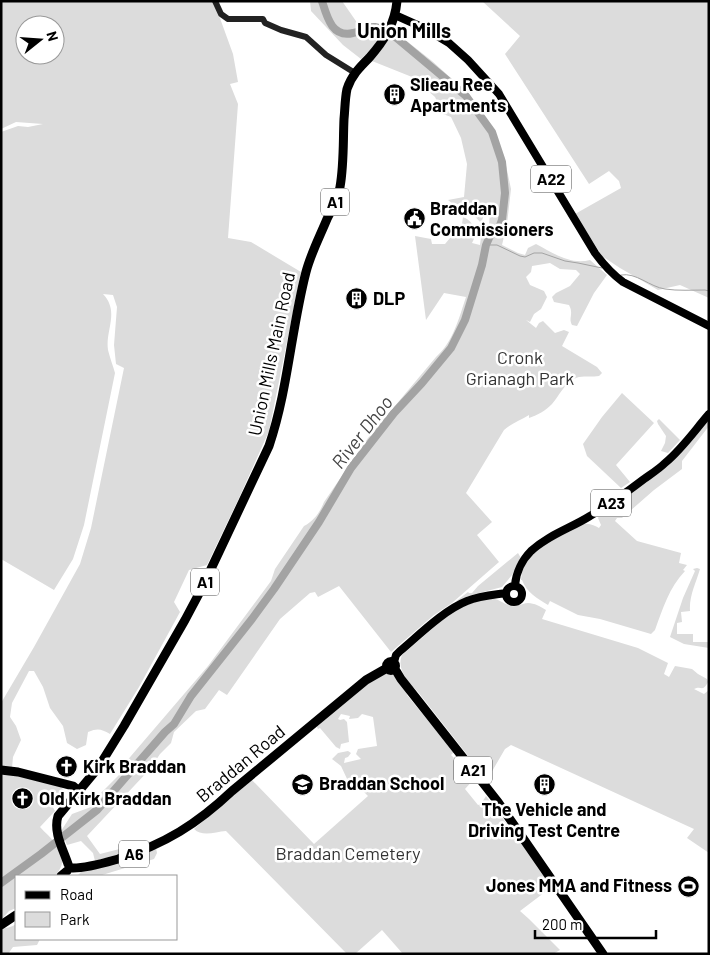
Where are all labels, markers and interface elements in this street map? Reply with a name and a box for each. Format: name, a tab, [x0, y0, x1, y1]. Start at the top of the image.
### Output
north arrow	[15, 15, 65, 65]
district label: Union Mills	[357, 18, 451, 42]
text: N	[43, 29, 62, 43]
place label: Slieau Ree Apartments	[410, 73, 506, 116]
building icon: Slieau Ree Apartments	[382, 83, 406, 107]
road number: A22	[531, 165, 571, 192]
road number: A1	[321, 188, 349, 216]
place label: Braddan Commissioners	[430, 197, 554, 240]
public building icon: Braddan Commissioners	[402, 207, 426, 231]
street label: Union Mills Main Road	[243, 270, 299, 438]
building icon: DLP	[345, 287, 369, 311]
place label: DLP	[373, 287, 405, 309]
park label: Cronk Grianagh Park	[466, 346, 574, 389]
water label: River Dhoo	[326, 391, 397, 473]
road number: A23	[591, 489, 631, 516]
road number: A1	[191, 568, 219, 596]
street label: Braddan Road	[192, 720, 289, 807]
church icon: Kirk Braddan	[55, 755, 79, 779]
place label: Kirk Braddan	[83, 755, 186, 777]
road number: A21	[454, 756, 492, 784]
school or university icon: Braddan School	[291, 772, 315, 796]
place label: Braddan School	[319, 772, 444, 794]
building icon: The Vehicle and Driving Test Centre	[532, 773, 556, 797]
church icon: Old Kirk Braddan	[11, 787, 35, 811]
place label: Old Kirk Braddan	[39, 787, 171, 809]
place label: The Vehicle and Driving Test Centre	[468, 798, 620, 841]
road number: A6	[119, 841, 149, 868]
park label: Braddan Cemetery	[275, 842, 421, 864]
place label: Jones MMA and Fitness	[486, 874, 672, 896]
sports icon: Jones MMA and Fitness	[676, 874, 700, 898]
legend	[15, 875, 178, 940]
text: Road	[60, 885, 93, 903]
scale bar	[535, 908, 656, 940]
text: Park	[60, 910, 90, 928]
text: 200 m	[542, 915, 582, 933]

